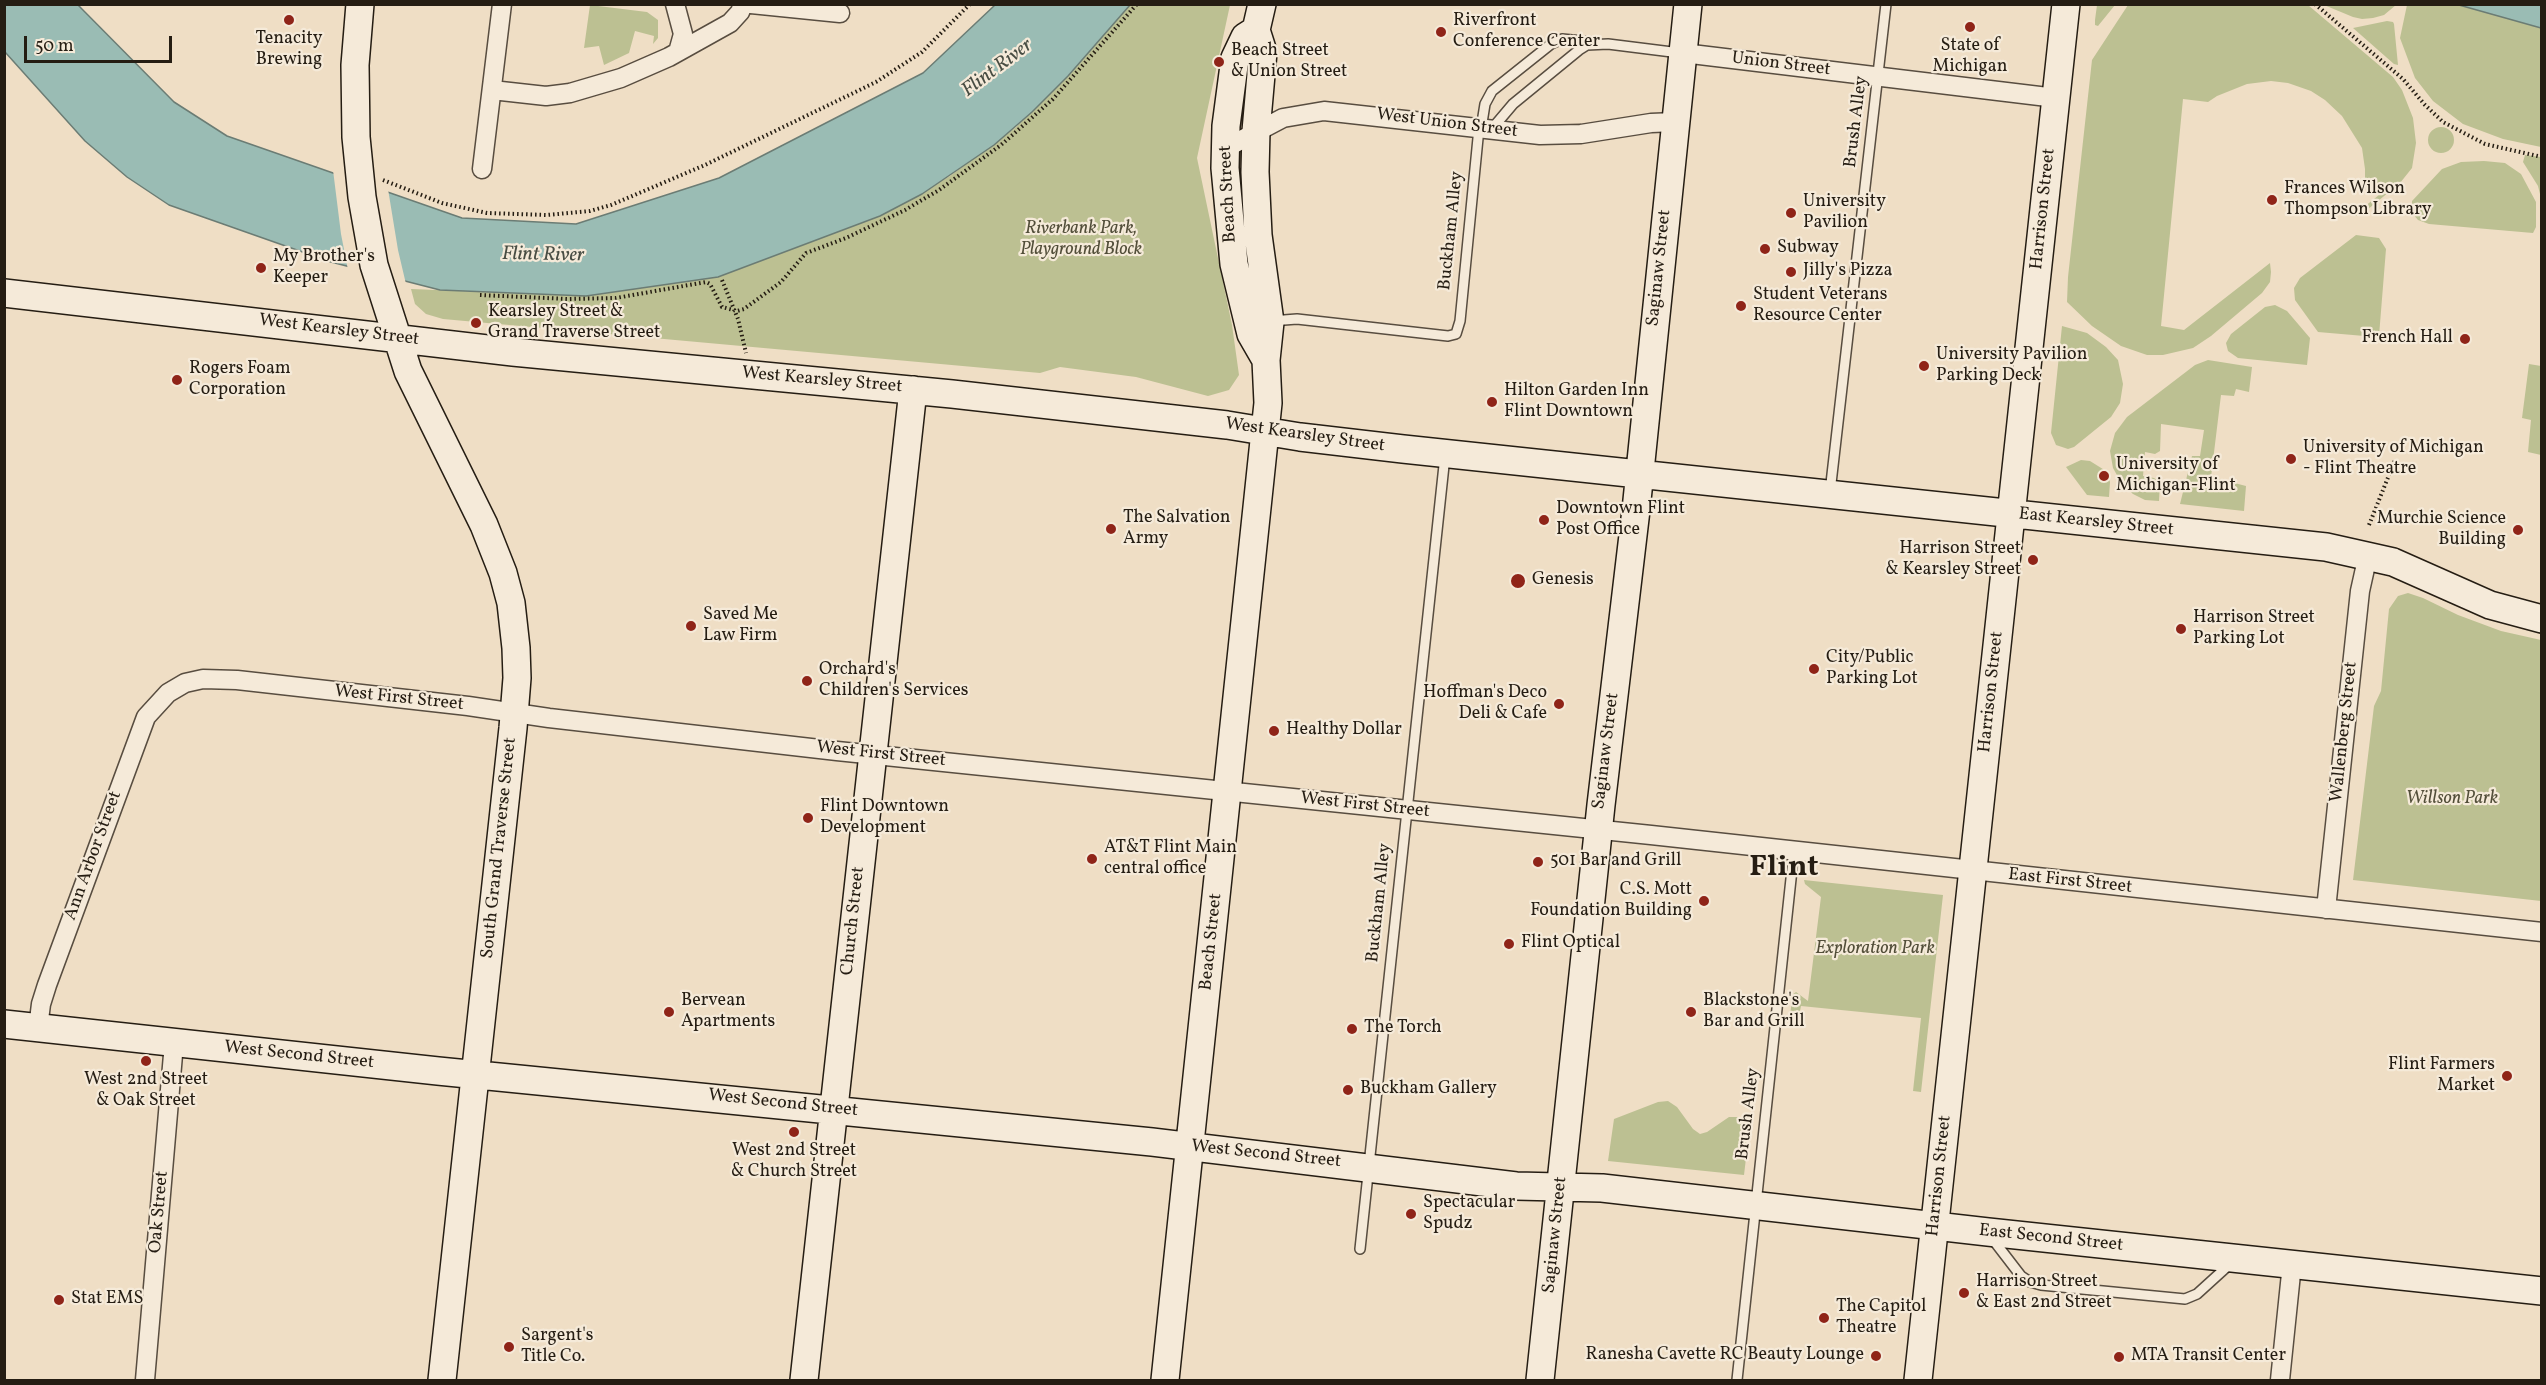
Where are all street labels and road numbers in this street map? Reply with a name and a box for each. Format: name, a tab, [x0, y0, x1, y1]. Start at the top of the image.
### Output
street label: Union Street	[1730, 48, 1832, 82]
street label: Brush Alley	[1841, 75, 1873, 169]
street label: West Union Street	[1375, 105, 1519, 143]
street label: Beach Street	[1216, 145, 1242, 243]
street label: Harrison Street	[2027, 147, 2061, 271]
street label: Buckham Alley	[1435, 170, 1469, 292]
street label: Saginaw Street	[1643, 208, 1677, 328]
street label: West Kearsley Street	[258, 310, 420, 352]
street label: West Kearsley Street	[741, 363, 903, 399]
street label: West Kearsley Street	[1224, 414, 1386, 458]
street label: East Kearsley Street	[2017, 504, 2175, 542]
street label: Harrison Street	[1975, 630, 2009, 754]
street label: Wallenberg Street	[2327, 660, 2363, 804]
street label: West First Street	[333, 681, 465, 717]
street label: Saginaw Street	[1589, 691, 1625, 811]
street label: South Grand Traverse Street	[478, 736, 522, 960]
street label: West First Street	[815, 737, 947, 773]
street label: West First Street	[1299, 788, 1431, 824]
street label: Ann Arbor Street	[61, 789, 127, 923]
street label: Buckham Alley	[1363, 842, 1397, 964]
street label: East First Street	[2007, 865, 2133, 899]
street label: Church Street	[838, 866, 870, 976]
street label: Beach Street	[1196, 892, 1228, 992]
street label: West Second Street	[223, 1037, 375, 1075]
street label: Brush Alley	[1733, 1067, 1765, 1161]
street label: West Second Street	[707, 1085, 859, 1123]
street label: Harrison Street	[1923, 1114, 1957, 1238]
street label: West Second Street	[1190, 1136, 1342, 1174]
street label: Oak Street	[146, 1170, 174, 1254]
street label: Saginaw Street	[1539, 1175, 1573, 1295]
street label: East Second Street	[1978, 1221, 2124, 1257]

